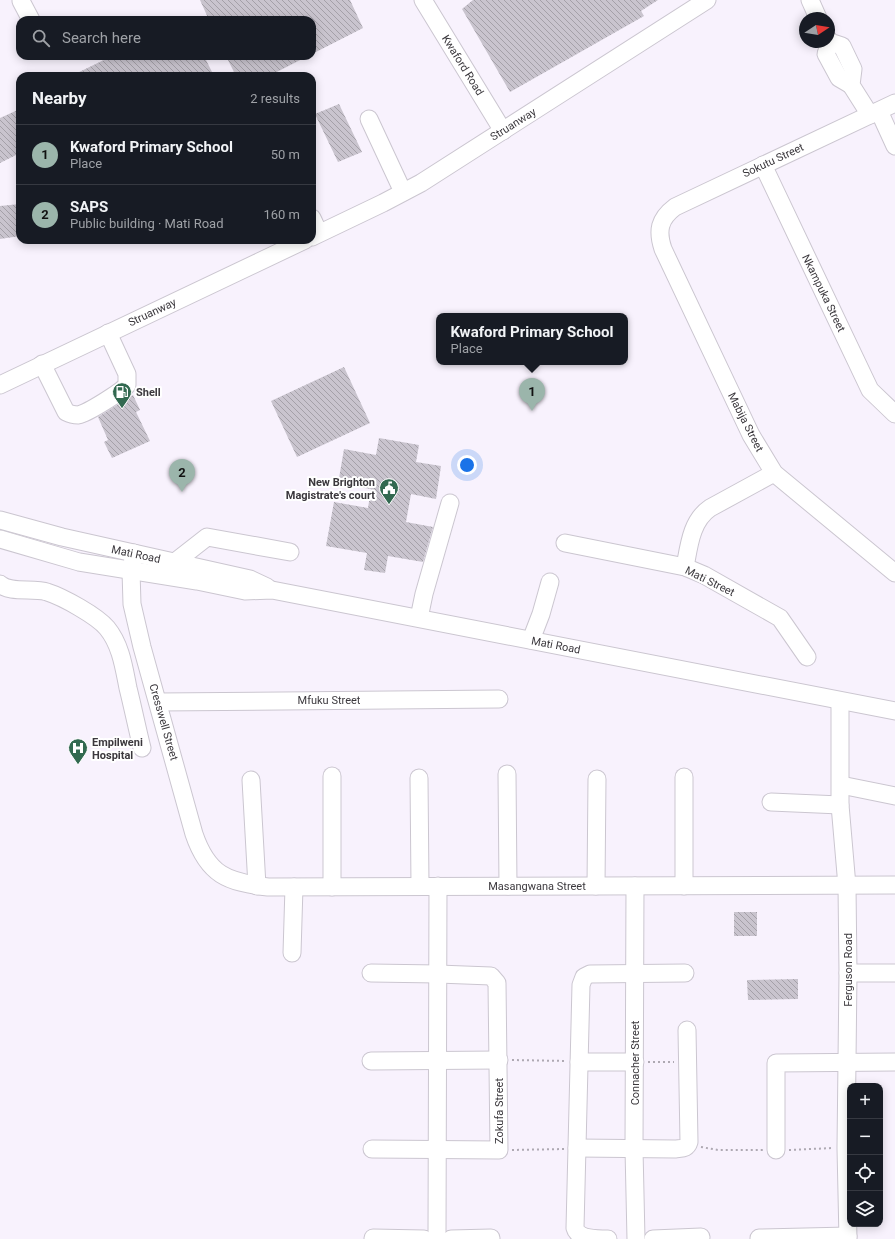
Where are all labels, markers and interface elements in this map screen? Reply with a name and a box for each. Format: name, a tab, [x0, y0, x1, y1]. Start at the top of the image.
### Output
north arrow	[799, 12, 835, 48]
search box	[16, 16, 316, 60]
icon: search	[30, 27, 52, 49]
text: Search here	[62, 29, 141, 47]
street label: Kwaford Road	[439, 33, 486, 98]
text: Nearby	[32, 88, 87, 108]
text: 2 results	[250, 91, 300, 106]
street label: Struanway	[488, 105, 539, 144]
text: Kwaford Primary School	[70, 138, 233, 156]
street label: Sokutu Street	[741, 140, 806, 180]
text: 1	[41, 147, 49, 162]
text: 50 m	[271, 147, 300, 162]
text: Place	[70, 156, 102, 171]
text: SAPS	[70, 198, 108, 216]
text: 2	[41, 207, 49, 222]
text: 160 m	[263, 207, 300, 222]
text: Public building · Mati Road	[70, 216, 224, 231]
street label: Nkampuka Street	[799, 252, 848, 334]
street label: Struanway	[126, 295, 179, 329]
popup	[436, 313, 628, 365]
text: Kwaford Primary School	[451, 323, 613, 341]
text: Place	[451, 341, 483, 356]
pin: 1	[519, 378, 545, 411]
fuel station icon: Shell	[111, 381, 133, 409]
place label: Shell	[136, 386, 161, 399]
street label: Mabija Street	[725, 390, 766, 454]
your location	[457, 455, 477, 475]
pin: 2	[169, 459, 195, 492]
place label: New Brighton Magistrate's court	[286, 476, 375, 502]
public building icon: New Brighton Magistrate's court	[378, 477, 400, 505]
street label: Mati Road	[110, 543, 162, 566]
street label: Mati Street	[683, 564, 737, 599]
street label: Mati Road	[530, 634, 582, 657]
street label: Cresswell Street	[146, 682, 181, 762]
street label: Mfuku Street	[298, 694, 361, 707]
place label: Empilweni Hospital	[92, 736, 143, 762]
hospital icon: Empilweni Hospital	[67, 737, 89, 765]
street label: Masangwana Street	[488, 880, 586, 893]
street label: Ferguson Road	[842, 933, 855, 1007]
street label: Connacher Street	[629, 1020, 642, 1105]
street label: Zokufa Street	[493, 1078, 506, 1144]
map controls	[847, 1083, 883, 1227]
button: +	[847, 1083, 883, 1119]
button: −	[847, 1119, 883, 1155]
button: locate	[847, 1155, 883, 1191]
button: layers	[847, 1191, 883, 1227]

